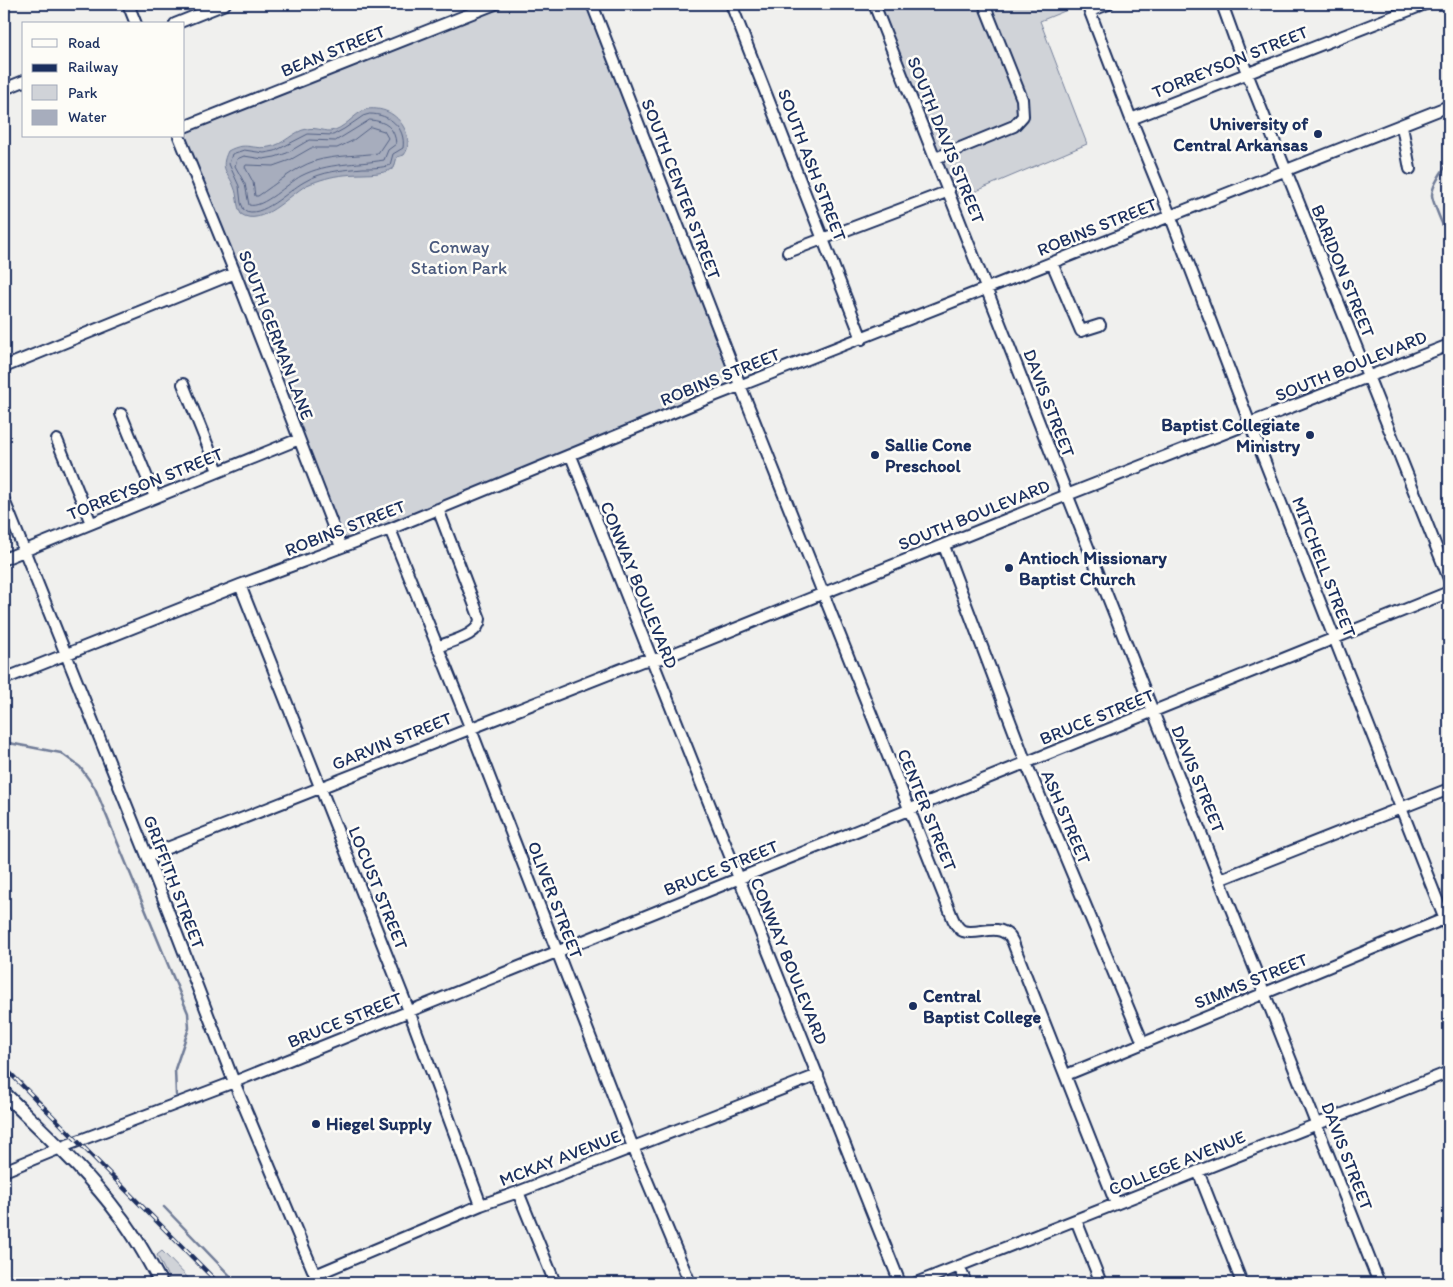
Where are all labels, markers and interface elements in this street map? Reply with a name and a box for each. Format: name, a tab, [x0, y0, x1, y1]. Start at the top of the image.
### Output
street label: BEAN STREET	[278, 20, 388, 82]
street label: TORREYSON STREET	[1149, 21, 1311, 103]
legend	[22, 22, 185, 138]
text: Road	[68, 34, 101, 52]
street label: SOUTH DAVIS STREET	[902, 53, 990, 227]
text: Railway	[68, 58, 118, 76]
text: Park	[68, 84, 98, 102]
street label: SOUTH ASH STREET	[773, 86, 851, 244]
street label: SOUTH CENTER STREET	[636, 96, 726, 282]
text: Water	[68, 108, 107, 126]
place label: University of Central Arkansas	[1173, 113, 1309, 156]
marker: University of Central Arkansas	[1312, 128, 1324, 140]
street label: ROBINS STREET	[1034, 193, 1160, 261]
street label: BARIDON STREET	[1306, 201, 1380, 341]
park label: Conway Station Park	[411, 236, 507, 279]
street label: SOUTH GERMAN LANE	[234, 247, 318, 423]
street label: SOUTH BOULEVARD	[1272, 325, 1430, 407]
street label: ROBINS STREET	[657, 343, 783, 411]
street label: DAVIS STREET	[1018, 346, 1080, 460]
place label: Baptist Collegiate Ministry	[1161, 414, 1301, 457]
marker: Baptist Collegiate Ministry	[1304, 429, 1316, 441]
place label: Sallie Cone Preschool	[885, 434, 972, 477]
street label: TORREYSON STREET	[64, 443, 226, 525]
marker: Sallie Cone Preschool	[869, 449, 881, 461]
street label: SOUTH BOULEVARD	[895, 474, 1053, 556]
street label: MITCHELL STREET	[1287, 494, 1361, 640]
street label: ROBINS STREET	[282, 495, 408, 561]
street label: CONWAY BOULEVARD	[595, 498, 683, 672]
place label: Antioch Missionary Baptist Church	[1018, 547, 1167, 590]
marker: Antioch Missionary Baptist Church	[1003, 562, 1015, 574]
street label: BRUCE STREET	[1036, 684, 1158, 750]
street label: GARVIN STREET	[329, 707, 455, 775]
street label: DAVIS STREET	[1166, 722, 1230, 836]
street label: CENTER STREET	[892, 746, 962, 874]
street label: ASH STREET	[1036, 767, 1096, 867]
street label: GRIFFITH STREET	[138, 812, 210, 952]
street label: LOCUST STREET	[343, 823, 413, 953]
street label: BRUCE STREET	[660, 835, 782, 901]
street label: OLIVER STREET	[523, 838, 587, 962]
street label: CONWAY BOULEVARD	[745, 874, 833, 1048]
street label: SIMMS STREET	[1191, 948, 1311, 1014]
place label: Central Baptist College	[923, 985, 1042, 1028]
street label: BRUCE STREET	[284, 987, 406, 1053]
marker: Central Baptist College	[907, 1000, 919, 1012]
street label: DAVIS STREET	[1316, 1099, 1378, 1213]
place label: Hiegel Supply	[326, 1113, 432, 1135]
marker: Hiegel Supply	[310, 1118, 322, 1130]
street label: MCKAY AVENUE	[496, 1125, 624, 1191]
street label: COLLEGE AVENUE	[1105, 1126, 1249, 1200]

